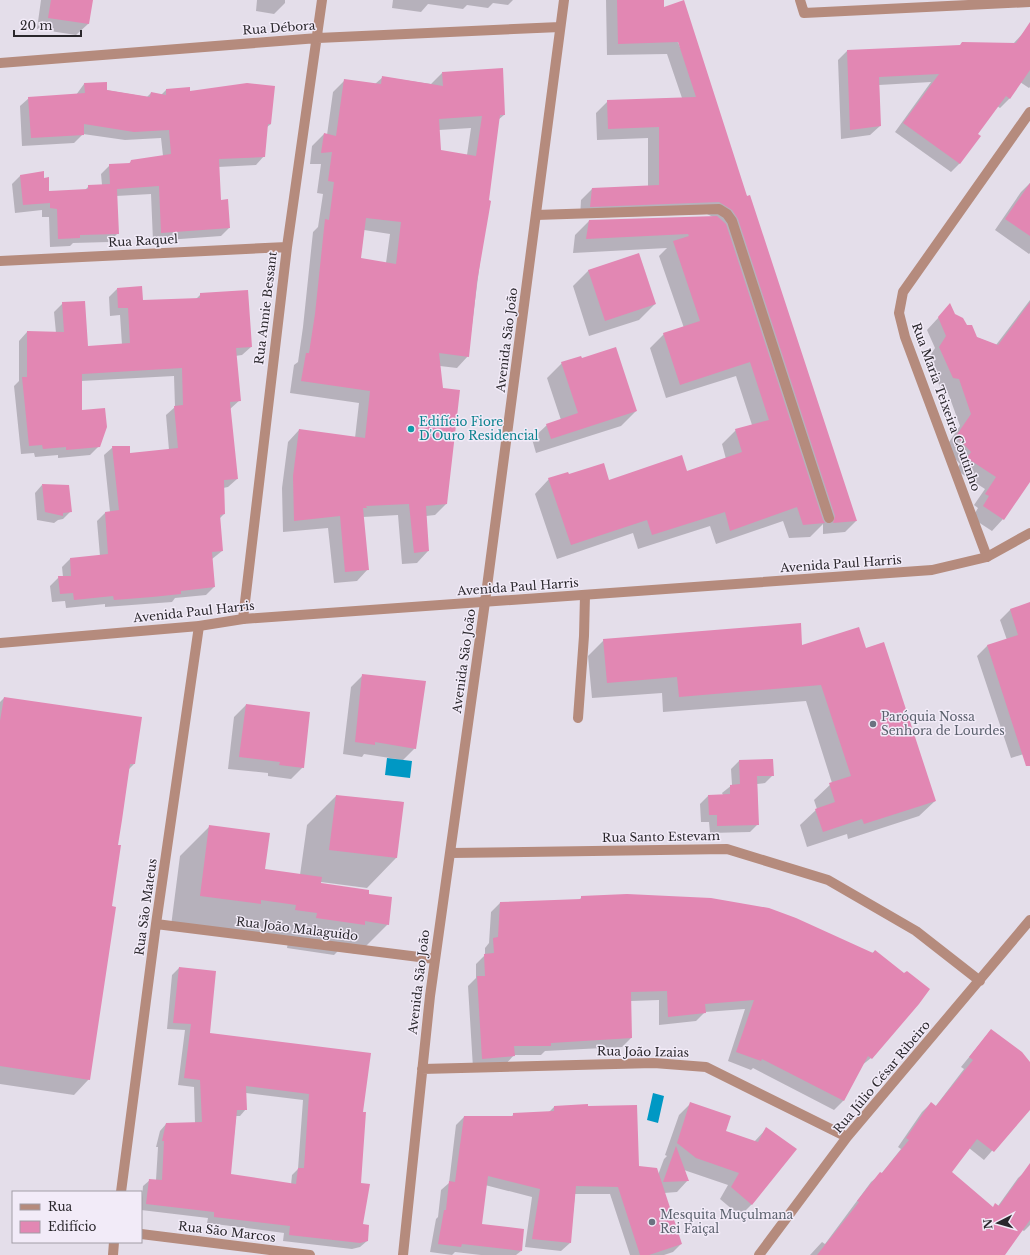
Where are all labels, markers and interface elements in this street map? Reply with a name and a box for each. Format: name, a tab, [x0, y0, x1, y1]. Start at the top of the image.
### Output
scale bar	[14, 12, 81, 38]
street label: Rua Débora	[242, 17, 316, 38]
text: 20 m	[20, 18, 52, 33]
street label: Rua Raquel	[108, 231, 179, 250]
street label: Rua Annie Bessant	[251, 250, 280, 365]
street label: Avenida São João	[493, 287, 520, 394]
street label: Rua Maria Teixeira Coutinho	[909, 321, 984, 493]
place label: Edifício Fiore D'Ouro Residencial	[419, 414, 538, 443]
marker: Edifício Fiore D'Ouro Residencial	[406, 424, 416, 434]
street label: Avenida Paul Harris	[779, 552, 902, 575]
street label: Avenida Paul Harris	[456, 575, 579, 598]
street label: Avenida Paul Harris	[132, 598, 255, 625]
street label: Avenida São João	[449, 608, 478, 715]
place label: Paróquia Nossa Senhora de Lourdes	[881, 709, 1005, 738]
marker: Paróquia Nossa Senhora de Lourdes	[868, 719, 878, 729]
street label: Rua Santo Estevam	[602, 828, 720, 845]
street label: Rua São Mateus	[131, 857, 160, 956]
street label: Rua João Malaguido	[235, 914, 359, 943]
street label: Avenida São João	[405, 929, 432, 1036]
street label: Rua Júlio César Ribeiro	[830, 1017, 933, 1136]
street label: Rua João Izaias	[597, 1043, 689, 1060]
legend	[12, 1191, 142, 1243]
text: Rua	[48, 1199, 72, 1214]
north arrow	[978, 1203, 1018, 1243]
place label: Mesquita Muçulmana Rei Faiçal	[660, 1207, 794, 1236]
marker: Mesquita Muçulmana Rei Faiçal	[647, 1217, 657, 1227]
street label: Rua São Marcos	[177, 1218, 277, 1245]
text: N	[980, 1218, 996, 1230]
text: Edifício	[48, 1219, 96, 1234]

